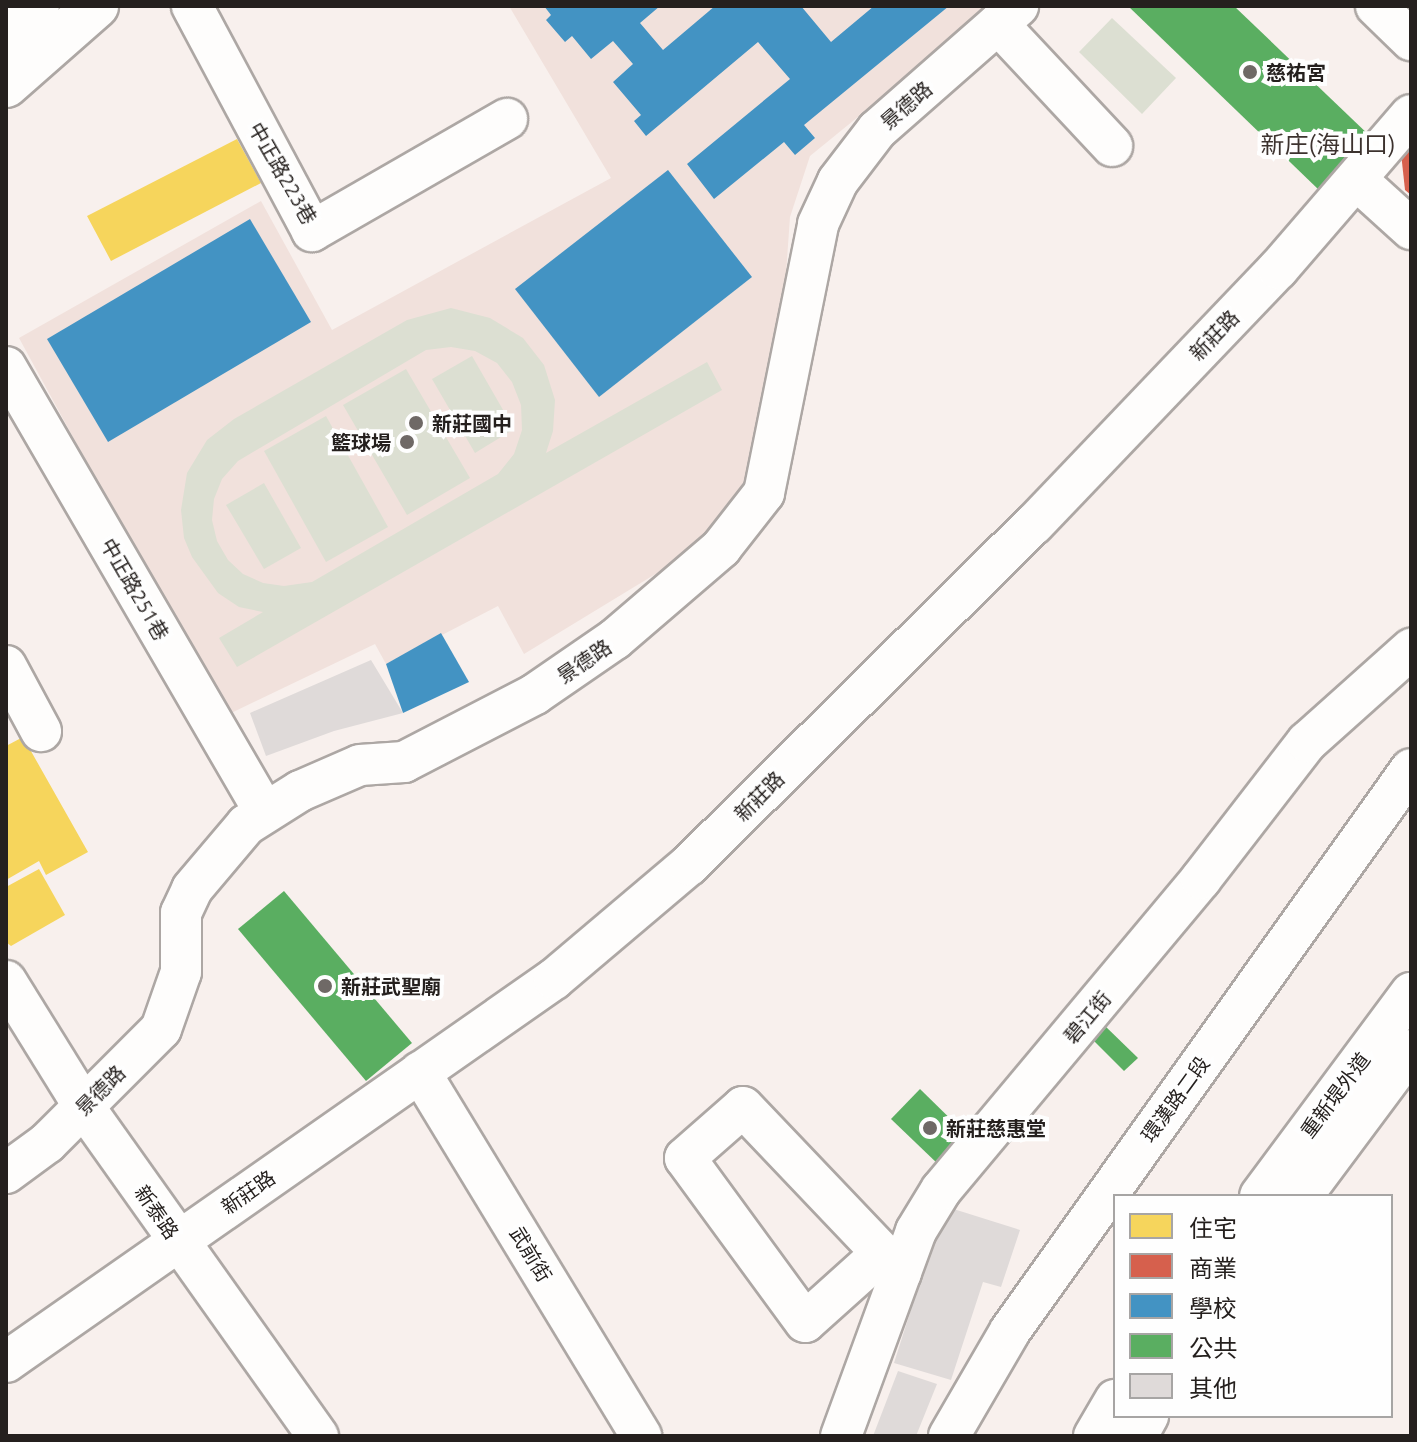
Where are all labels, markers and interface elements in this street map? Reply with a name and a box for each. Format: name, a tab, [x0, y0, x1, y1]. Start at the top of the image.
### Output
place label: 慈祐宮	[1266, 60, 1326, 84]
marker: 慈祐宮	[1241, 63, 1259, 81]
street label: 景德路	[875, 76, 937, 134]
street label: 中正路223巷	[244, 118, 322, 228]
district label: 新庄(海山口)	[1260, 131, 1396, 159]
street label: 新莊路	[1185, 305, 1243, 365]
place label: 新莊國中	[432, 411, 512, 435]
marker: 新莊國中	[407, 414, 425, 432]
place label: 籃球場	[331, 430, 391, 454]
marker: 籃球場	[398, 433, 416, 451]
street label: 中正路251巷	[96, 534, 174, 644]
street label: 景德路	[552, 634, 616, 688]
street label: 新莊路	[729, 766, 789, 826]
place label: 新莊武聖廟	[341, 974, 441, 998]
marker: 新莊武聖廟	[316, 977, 334, 995]
street label: 碧江街	[1059, 986, 1115, 1048]
street label: 重新堤外道	[1295, 1048, 1375, 1142]
street label: 環漢路二段	[1136, 1051, 1214, 1147]
street label: 景德路	[70, 1060, 130, 1120]
place label: 新莊慈惠堂	[946, 1116, 1046, 1140]
marker: 新莊慈惠堂	[921, 1119, 939, 1137]
street label: 新莊路	[217, 1165, 279, 1219]
street label: 新泰路	[130, 1181, 184, 1243]
legend	[1113, 1194, 1393, 1418]
text: 住宅	[1189, 1215, 1237, 1242]
street label: 武前街	[505, 1222, 557, 1286]
text: 商業	[1189, 1255, 1237, 1282]
text: 學校	[1189, 1295, 1237, 1322]
text: 公共	[1189, 1335, 1237, 1362]
text: 其他	[1189, 1375, 1237, 1402]

